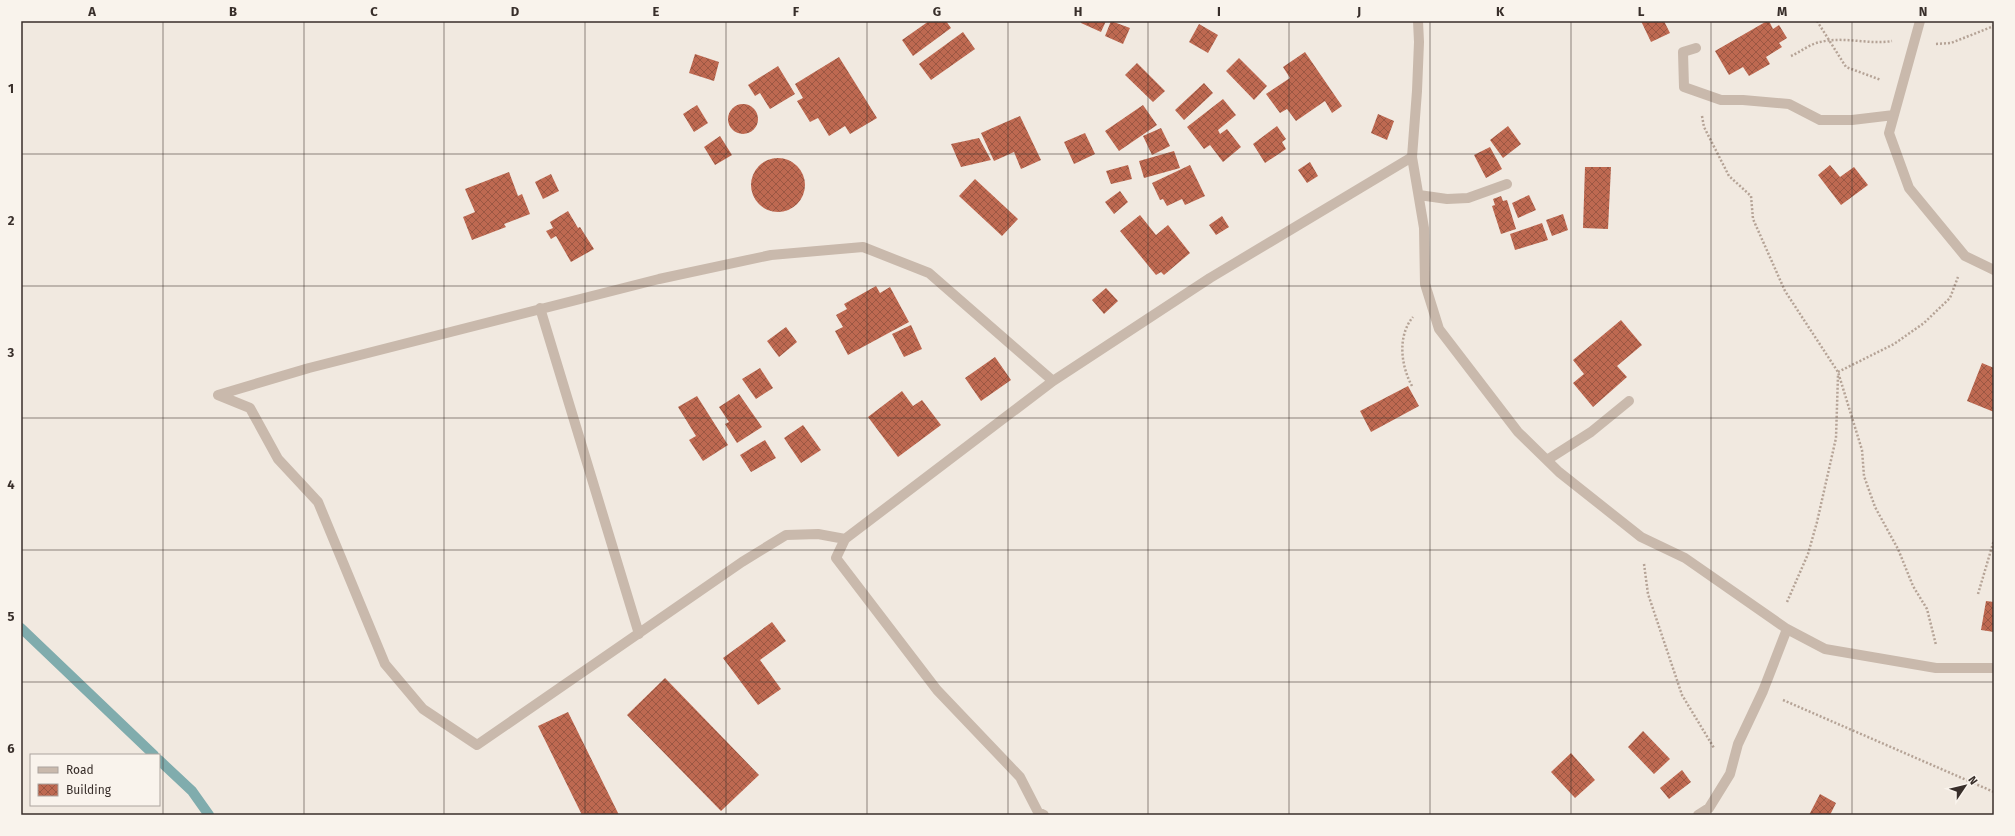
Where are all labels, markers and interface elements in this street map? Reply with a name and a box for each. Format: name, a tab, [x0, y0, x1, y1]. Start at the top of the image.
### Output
text: A	[87, 4, 96, 19]
text: B	[229, 4, 237, 19]
text: C	[370, 4, 378, 19]
text: D	[511, 4, 520, 19]
text: E	[653, 4, 660, 19]
text: F	[793, 4, 800, 19]
text: G	[933, 4, 941, 19]
text: H	[1074, 4, 1082, 19]
text: I	[1217, 4, 1221, 19]
text: J	[1356, 4, 1361, 19]
text: K	[1496, 4, 1505, 19]
text: L	[1638, 4, 1645, 19]
text: M	[1777, 4, 1787, 19]
text: N	[1919, 4, 1927, 19]
text: 1	[8, 81, 14, 96]
text: 2	[8, 213, 15, 228]
text: 3	[7, 345, 15, 360]
text: 4	[7, 477, 15, 492]
text: 5	[8, 609, 15, 624]
text: 6	[7, 741, 15, 756]
legend	[30, 754, 160, 806]
text: Road	[66, 763, 94, 777]
north arrow	[1945, 766, 1985, 806]
text: N	[1965, 774, 1980, 787]
text: Building	[66, 783, 112, 797]

